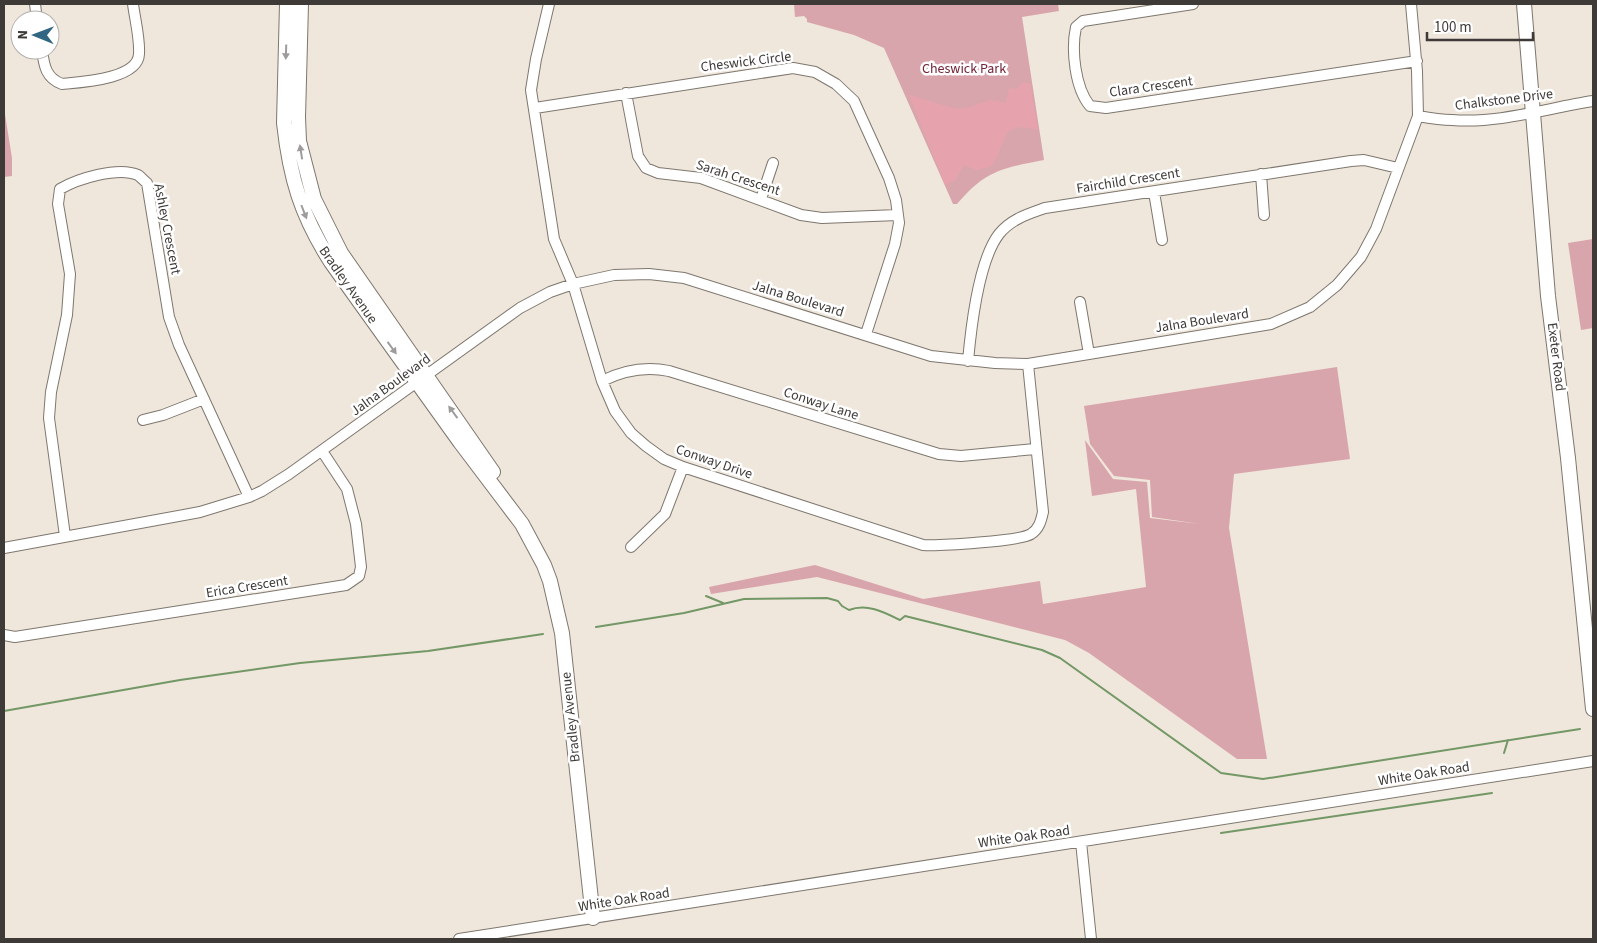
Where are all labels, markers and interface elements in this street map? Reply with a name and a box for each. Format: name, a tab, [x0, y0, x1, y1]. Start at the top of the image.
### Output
north arrow	[10, 10, 60, 60]
scale bar	[1427, 10, 1533, 42]
text: 100 m	[1434, 17, 1472, 38]
text: N	[13, 30, 33, 40]
one-way arrow	[281, 45, 289, 61]
street label: Cheswick Circle	[700, 47, 792, 77]
park label: Cheswick Park	[922, 59, 1006, 79]
street label: Clara Crescent	[1108, 71, 1194, 103]
street label: Chalkstone Drive	[1454, 84, 1554, 116]
one-way arrow	[297, 144, 305, 160]
street label: Sarah Crescent	[693, 155, 783, 201]
street label: Fairchild Crescent	[1075, 163, 1181, 199]
street label: Ashley Crescent	[148, 182, 186, 276]
one-way arrow	[300, 205, 308, 220]
street label: Bradley Avenue	[314, 242, 382, 328]
street label: Jalna Boulevard	[750, 276, 846, 322]
street label: Jalna Boulevard	[1154, 304, 1250, 338]
street label: Exeter Road	[1542, 322, 1570, 392]
one-way arrow	[387, 341, 398, 354]
street label: Jalna Boulevard	[347, 349, 435, 421]
street label: Conway Lane	[781, 382, 861, 426]
one-way arrow	[447, 406, 458, 419]
street label: Conway Drive	[673, 440, 755, 484]
street label: Erica Crescent	[205, 571, 290, 603]
street label: Bradley Avenue	[556, 671, 586, 763]
street label: White Oak Road	[1377, 757, 1471, 791]
street label: White Oak Road	[977, 821, 1071, 853]
street label: White Oak Road	[577, 883, 671, 917]

